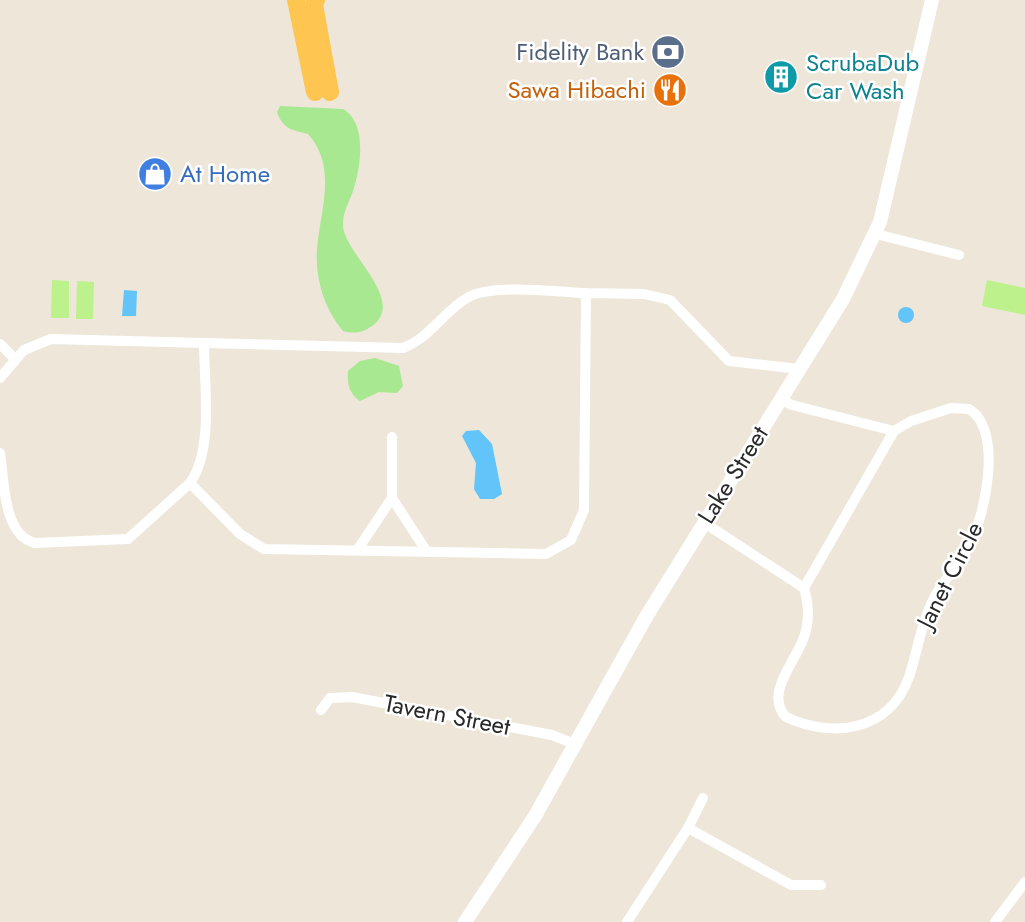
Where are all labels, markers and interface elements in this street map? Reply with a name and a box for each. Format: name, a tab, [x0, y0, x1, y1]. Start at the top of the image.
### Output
bank icon: Fidelity Bank	[649, 33, 687, 71]
place label: Fidelity Bank	[516, 34, 644, 69]
place label: ScrubaDub Car Wash	[806, 45, 919, 108]
building icon: ScrubaDub Car Wash	[762, 58, 800, 96]
restaurant icon: Sawa Hibachi	[651, 71, 689, 109]
place label: Sawa Hibachi	[507, 72, 646, 107]
shop icon: At Home	[136, 155, 174, 193]
place label: At Home	[180, 156, 270, 191]
street label: Lake Street	[689, 419, 777, 530]
street label: Janet Circle	[906, 516, 991, 637]
street label: Tavern Street	[381, 685, 514, 744]

